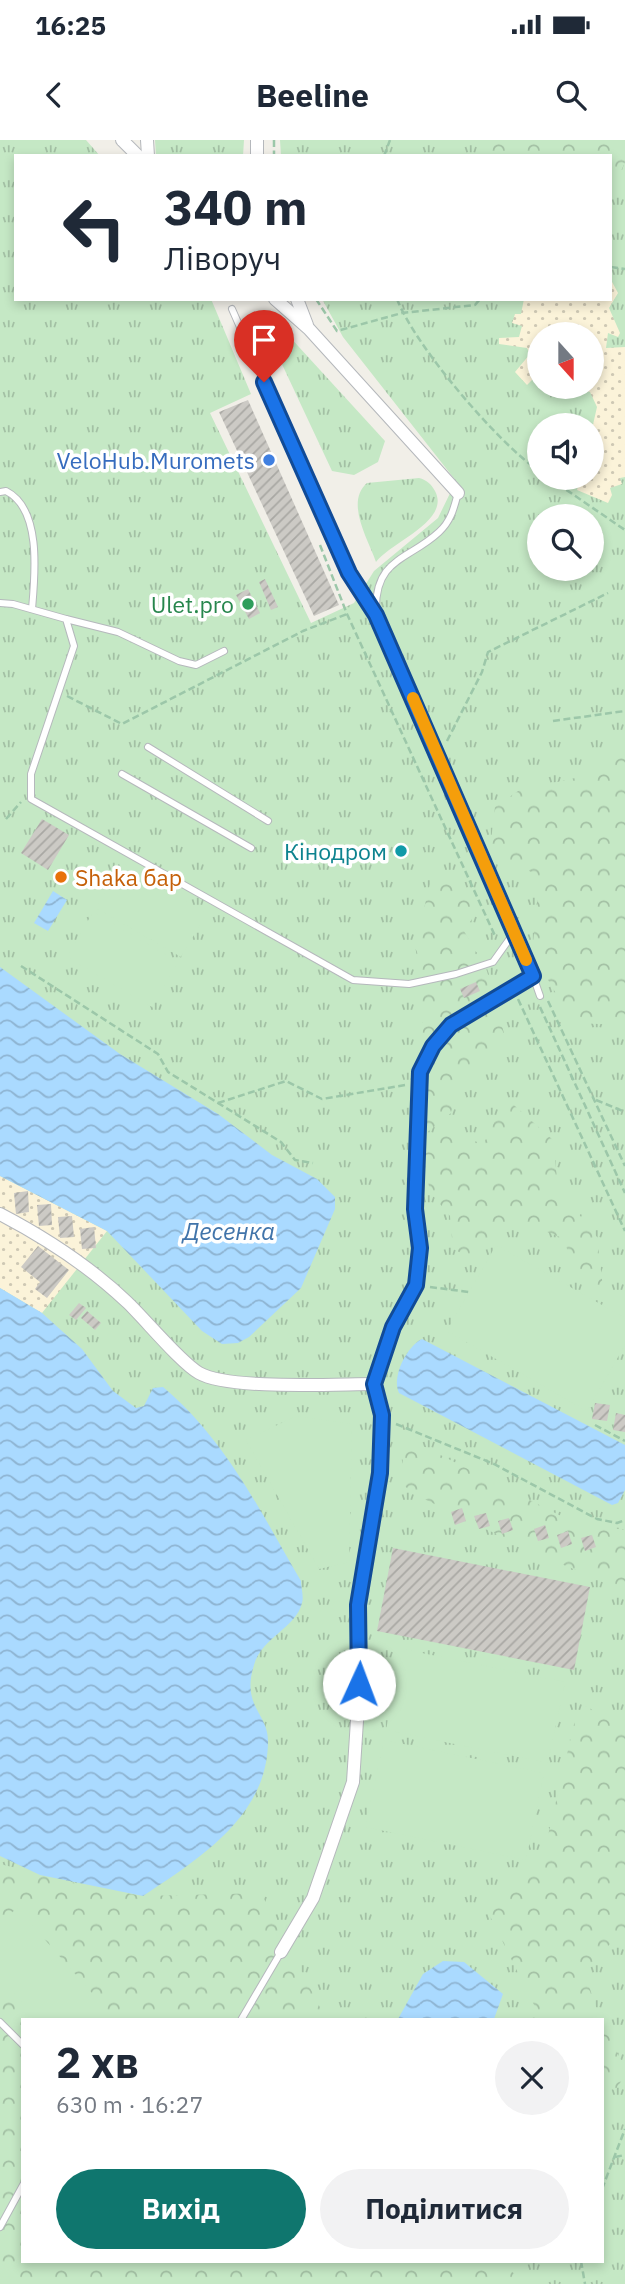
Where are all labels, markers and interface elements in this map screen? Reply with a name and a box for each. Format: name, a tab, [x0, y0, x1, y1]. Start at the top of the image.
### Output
text: 16:25	[35, 8, 106, 42]
text: Beeline	[256, 74, 369, 116]
icon: back	[35, 76, 73, 114]
icon: search	[552, 76, 590, 114]
text: 340 m	[164, 175, 308, 238]
icon: left	[49, 182, 140, 273]
text: Ліворуч	[164, 237, 281, 279]
pin	[234, 310, 294, 382]
icon: arrive	[245, 321, 283, 359]
north arrow	[527, 322, 604, 399]
map controls	[527, 322, 604, 581]
button: sound	[527, 413, 604, 490]
place label: VeloHub.Muromets	[57, 445, 255, 475]
marker: VeloHub.Muromets	[261, 452, 277, 468]
button: search	[527, 504, 604, 581]
place label: Ulet.pro	[151, 589, 234, 619]
marker: Ulet.pro	[240, 596, 256, 612]
place label: Кінодром	[284, 836, 387, 866]
marker: Кінодром	[393, 843, 409, 859]
place label: Shaka бар	[75, 862, 182, 892]
marker: Shaka бар	[53, 869, 69, 885]
water label: Десенка	[181, 1215, 275, 1247]
position arrow	[322, 1647, 396, 1721]
text: 2 хв	[56, 2035, 139, 2090]
button: close	[495, 2041, 569, 2115]
text: 630 m · 16:27	[56, 2089, 203, 2119]
button: Вихід	[56, 2169, 306, 2249]
button: Поділитися	[320, 2169, 569, 2249]

